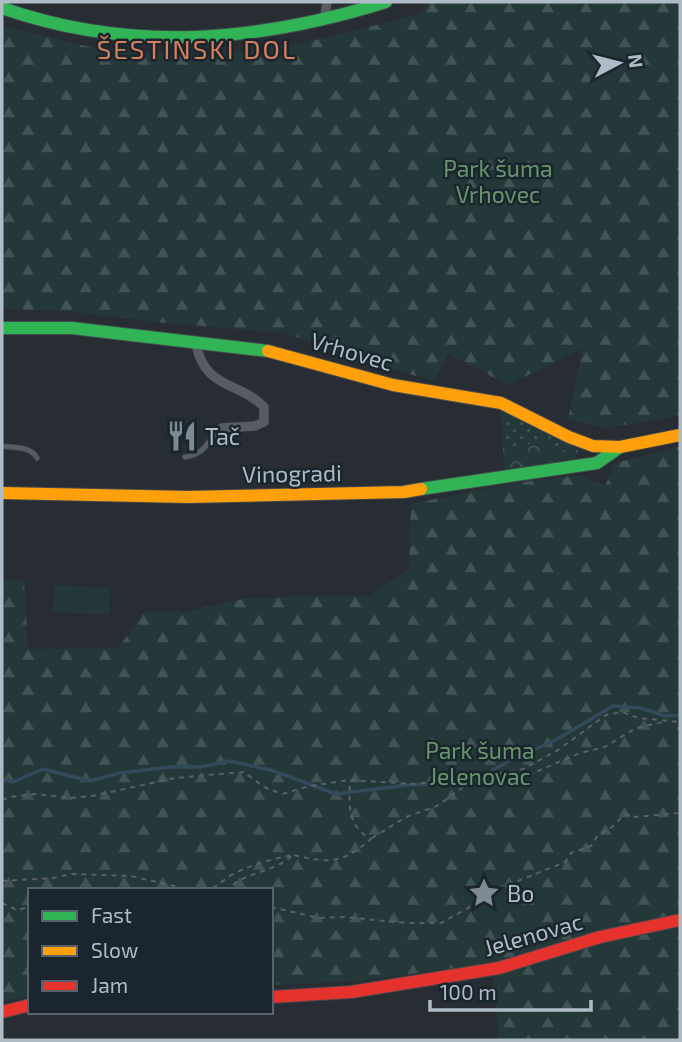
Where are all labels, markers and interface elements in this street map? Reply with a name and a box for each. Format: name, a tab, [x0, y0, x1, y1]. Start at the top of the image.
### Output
north arrow	[584, 28, 654, 98]
district label: ŠESTINSKI DOL	[97, 33, 297, 64]
text: N	[624, 53, 649, 69]
park label: Park šuma Vrhovec	[443, 154, 553, 208]
street label: Vrhovec	[307, 326, 397, 376]
restaurant icon: Tač	[165, 419, 199, 453]
place label: Tač	[205, 422, 240, 450]
street label: Vinogradi	[242, 458, 342, 488]
park label: Park šuma Jelenovac	[425, 736, 535, 790]
place icon: Bo	[467, 876, 501, 910]
place label: Bo	[507, 879, 534, 907]
legend	[28, 888, 273, 1014]
text: Fast	[91, 902, 132, 927]
street label: Jelenovac	[480, 907, 586, 961]
text: Slow	[91, 937, 138, 962]
scale bar	[430, 968, 591, 1012]
text: Jam	[91, 972, 128, 997]
text: 100 m	[440, 979, 497, 1004]

